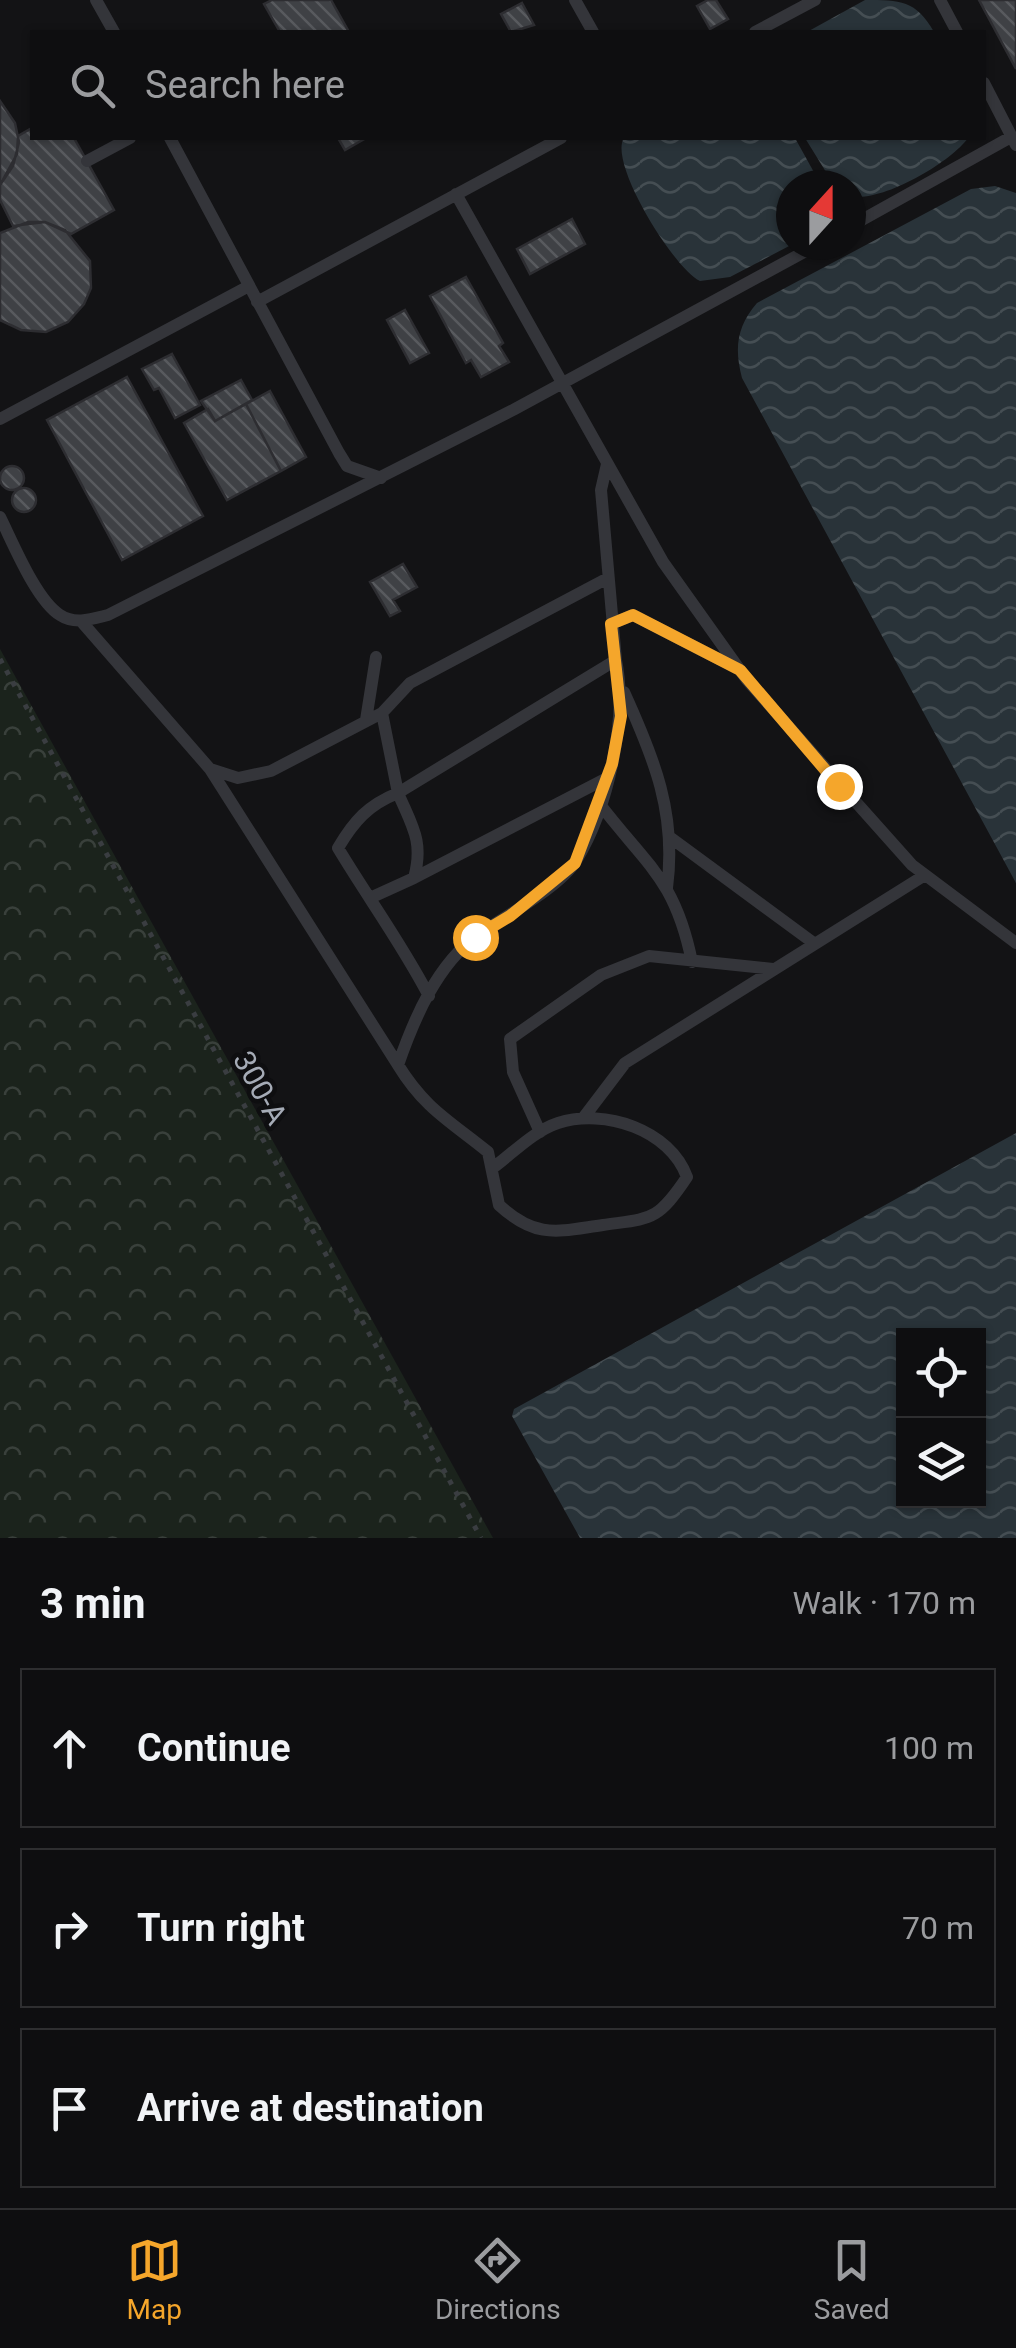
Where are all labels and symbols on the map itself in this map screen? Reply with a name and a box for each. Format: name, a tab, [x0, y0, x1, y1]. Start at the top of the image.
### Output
north arrow	[776, 170, 866, 260]
route end	[817, 764, 863, 810]
route start	[453, 915, 499, 961]
street label: 300-A	[226, 1045, 295, 1131]

